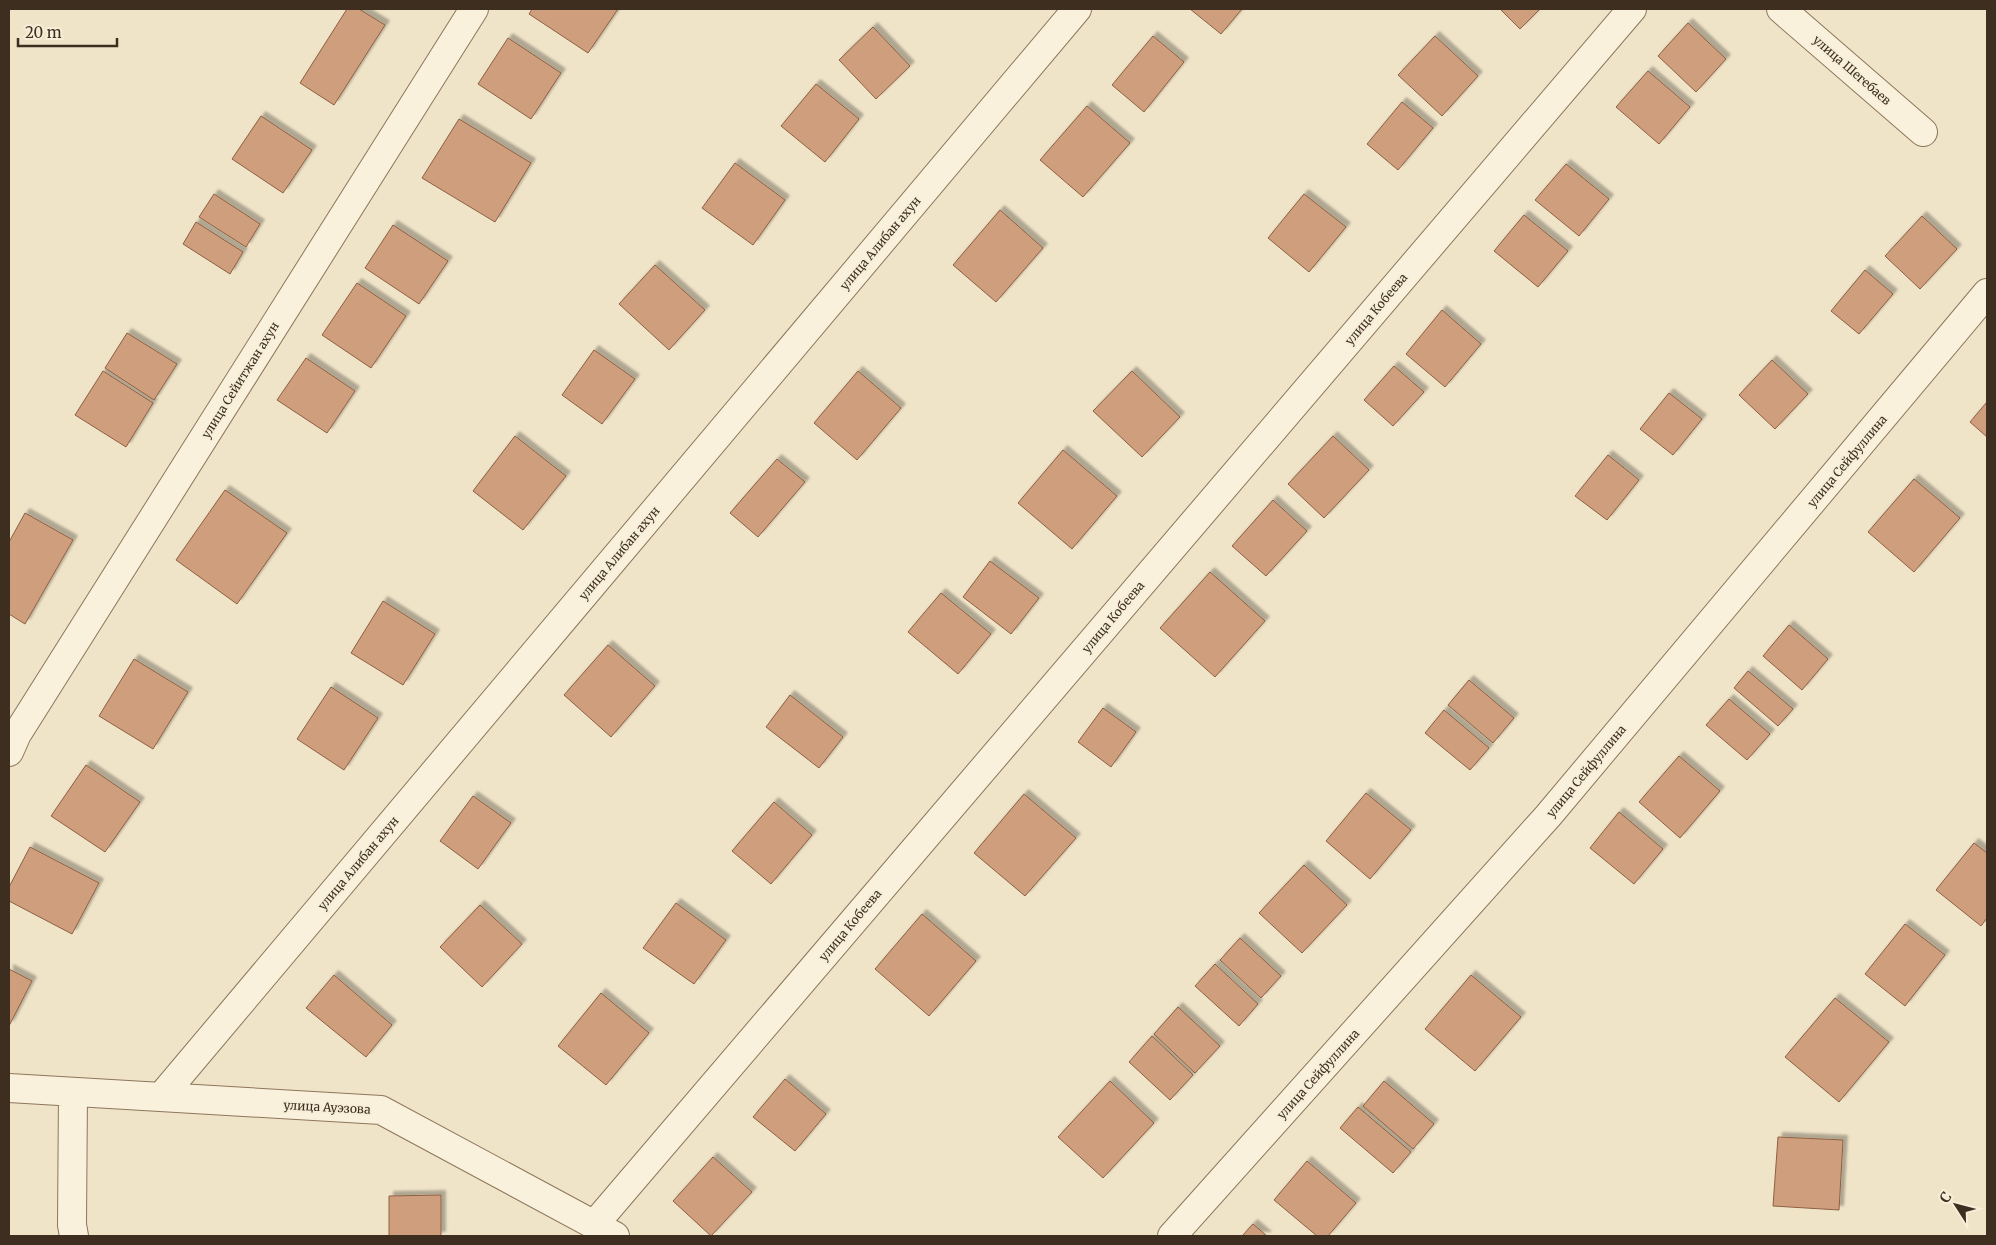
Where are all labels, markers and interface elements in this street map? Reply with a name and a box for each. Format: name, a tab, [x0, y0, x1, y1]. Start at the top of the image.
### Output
scale bar	[18, 15, 116, 47]
text: 20 m	[25, 23, 62, 42]
street label: улица Шегебаев	[1810, 32, 1894, 108]
street label: улица Алибан ахун	[836, 193, 924, 293]
street label: улица Кобеева	[1342, 270, 1411, 348]
street label: улица Сейитжан ахун	[198, 319, 282, 441]
street label: улица Сейфуллина	[1804, 411, 1890, 510]
street label: улица Алибан ахун	[575, 503, 663, 603]
street label: улица Кобеева	[1079, 578, 1148, 656]
street label: улица Сейфуллина	[1543, 721, 1629, 820]
street label: улица Алибан ахун	[314, 813, 402, 913]
street label: улица Кобеева	[816, 886, 885, 964]
street label: улица Сейфуллина	[1274, 1025, 1363, 1122]
street label: улица Ауэзова	[283, 1097, 372, 1117]
north arrow	[1931, 1180, 1981, 1230]
text: С	[1935, 1188, 1955, 1206]

